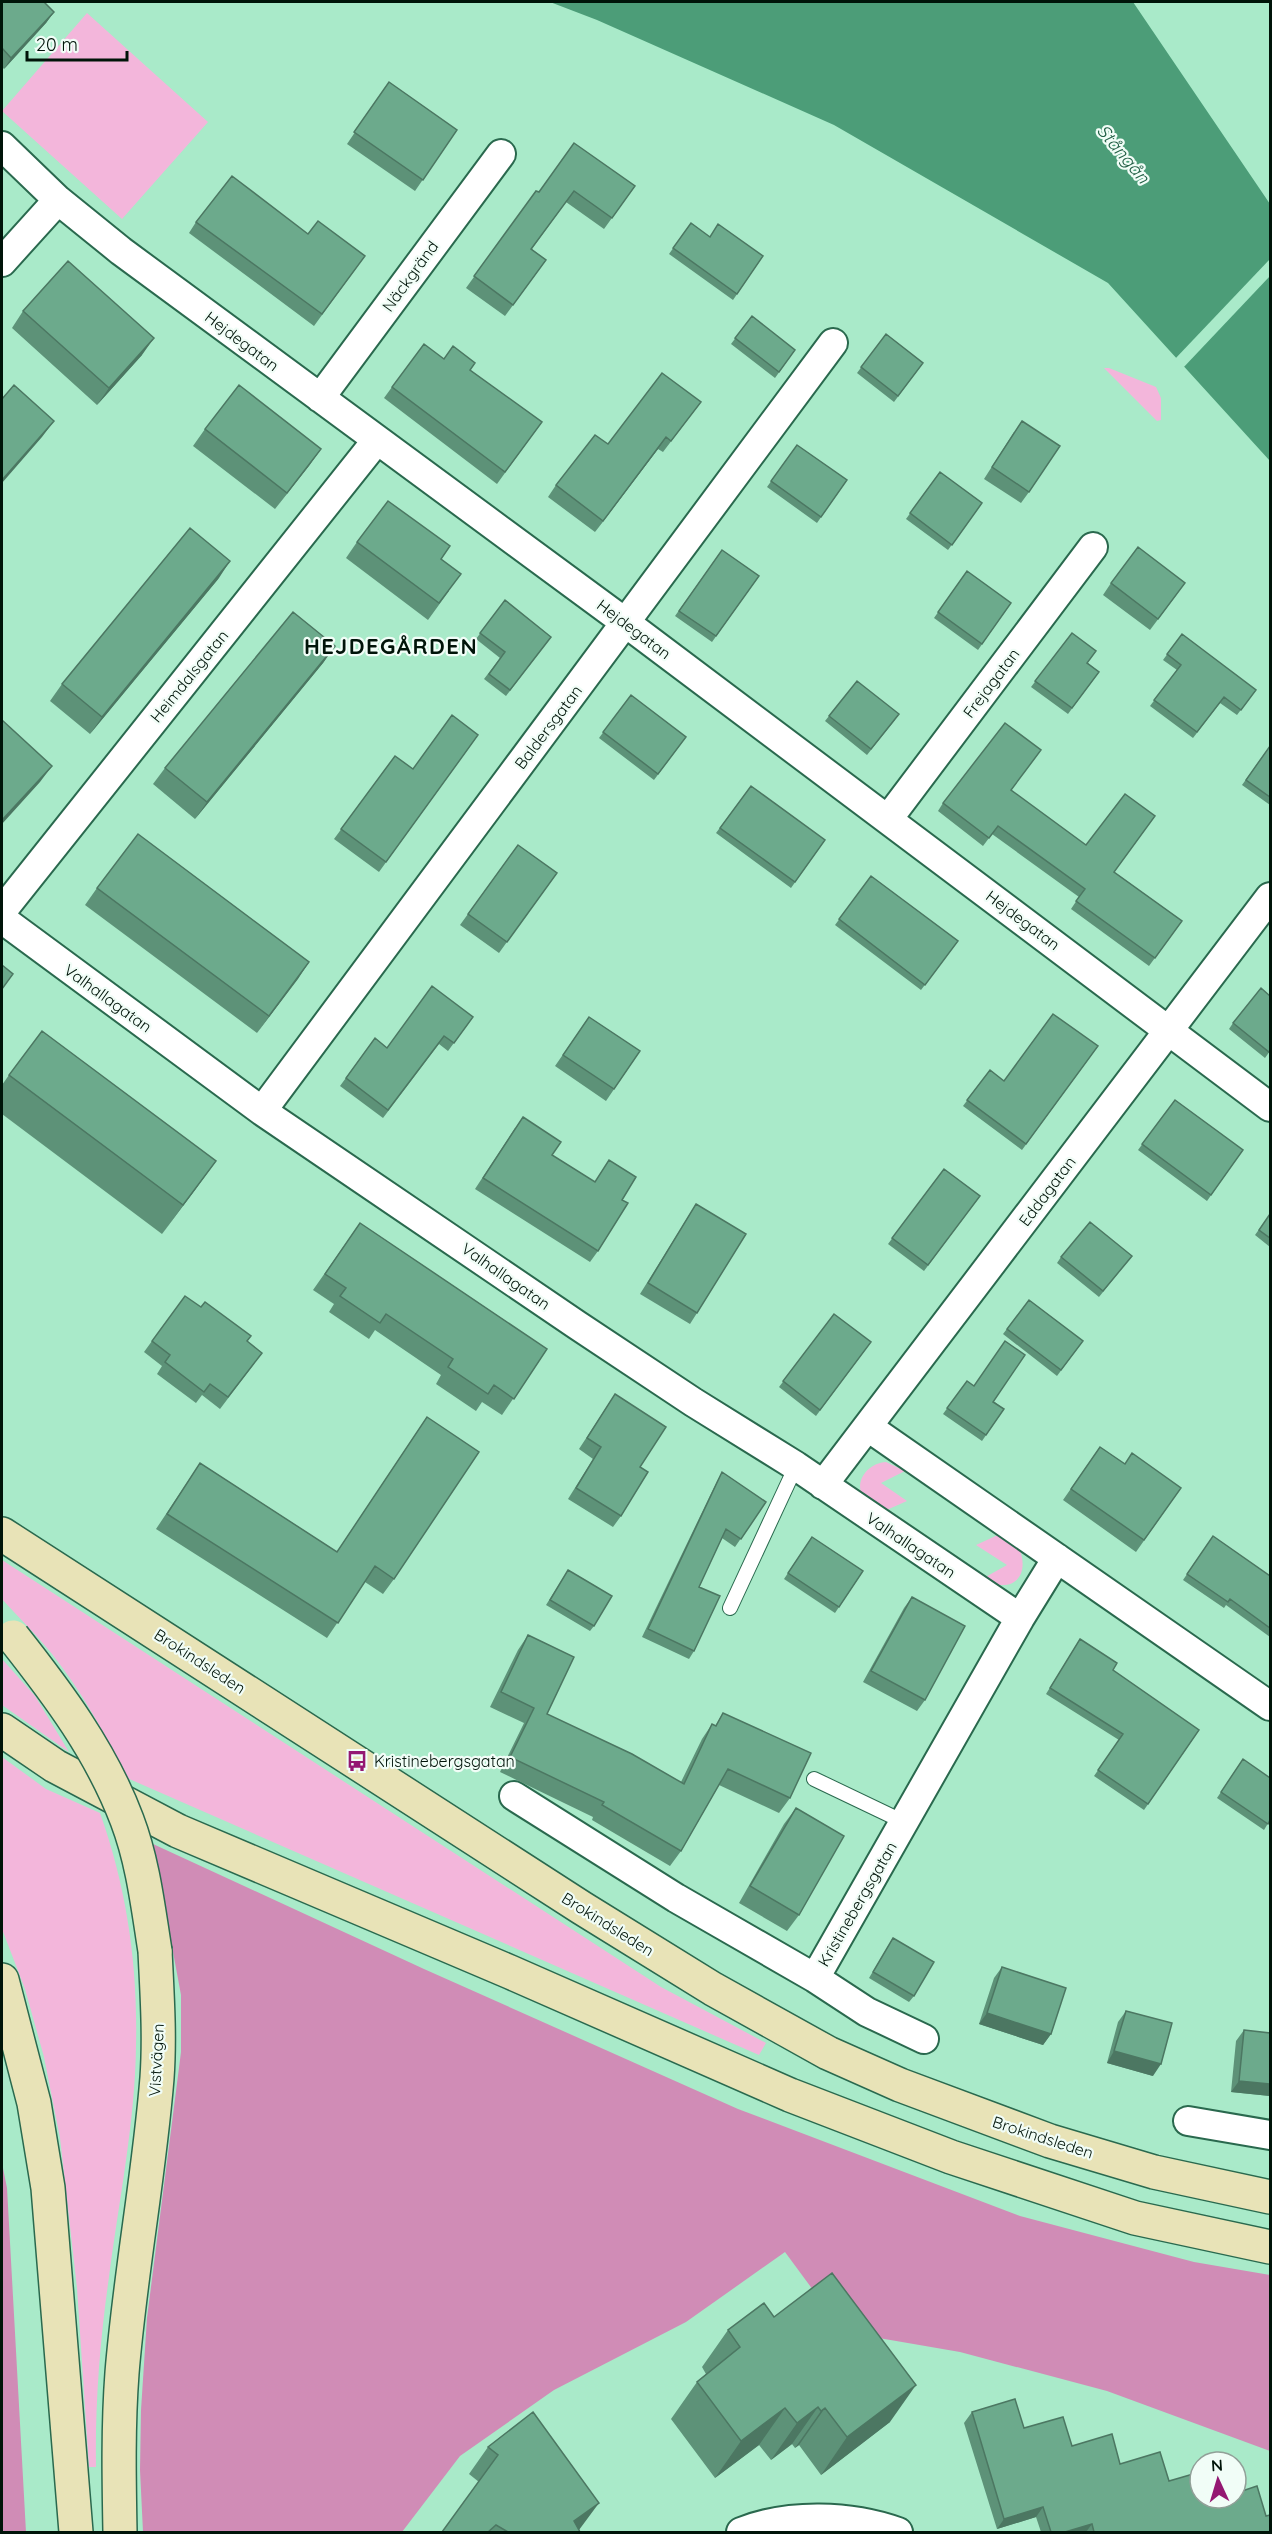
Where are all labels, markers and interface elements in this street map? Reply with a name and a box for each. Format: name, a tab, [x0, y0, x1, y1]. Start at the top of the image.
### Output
scale bar	[27, 24, 128, 62]
text: 20 m	[36, 33, 78, 56]
water label: Stångån	[1092, 119, 1155, 188]
street label: Näckgränd	[378, 237, 442, 315]
street label: Hejdegatan	[201, 307, 283, 375]
street label: Hejdegatan	[593, 595, 675, 663]
street label: Heimdalsgatan	[146, 626, 232, 726]
district label: HEJDEGÅRDEN	[304, 632, 478, 660]
street label: Frejagatan	[958, 644, 1024, 722]
street label: Baldersgatan	[510, 681, 586, 773]
street label: Hejdegatan	[982, 886, 1064, 954]
street label: Valhallagatan	[60, 959, 156, 1037]
street label: Eddagatan	[1014, 1152, 1080, 1230]
street label: Valhallagatan	[458, 1238, 554, 1314]
street label: Valhallagatan	[862, 1508, 960, 1582]
street label: Brokindsleden	[151, 1624, 249, 1698]
bus stop icon: Kristinebergsgatan	[345, 1749, 369, 1773]
place label: Kristinebergsgatan	[374, 1751, 515, 1771]
street label: Kristinebergsgatan	[813, 1838, 901, 1970]
street label: Brokindsleden	[558, 1888, 658, 1960]
street label: Vistvägen	[144, 2023, 168, 2097]
street label: Brokindsleden	[990, 2111, 1096, 2163]
north arrow	[1188, 2450, 1248, 2510]
text: N	[1210, 2455, 1224, 2475]

